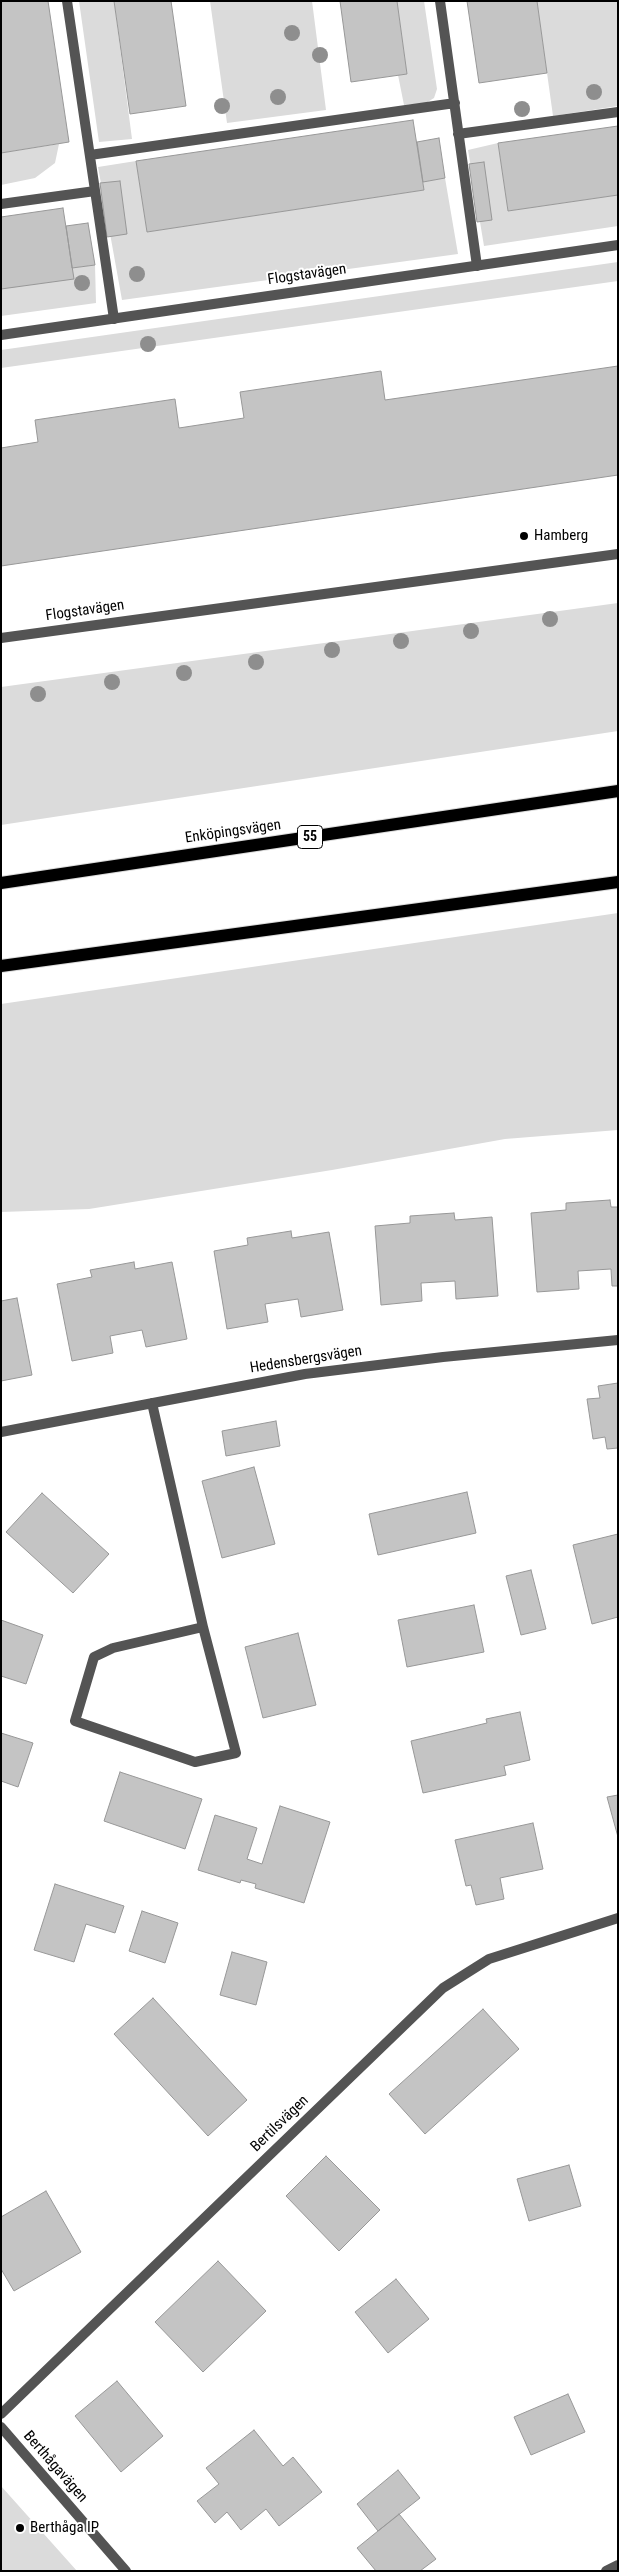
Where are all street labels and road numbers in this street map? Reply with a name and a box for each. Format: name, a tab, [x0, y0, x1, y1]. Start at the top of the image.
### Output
street label: Flogstavägen	[267, 261, 347, 289]
street label: Flogstavägen	[45, 597, 125, 625]
street label: Enköpingsvägen	[184, 816, 282, 848]
road number: 55	[298, 826, 322, 849]
street label: Hedensbergsvägen	[249, 1342, 363, 1378]
street label: Bertilsvägen	[247, 2092, 313, 2156]
street label: Berthågavägen	[19, 2428, 91, 2506]

